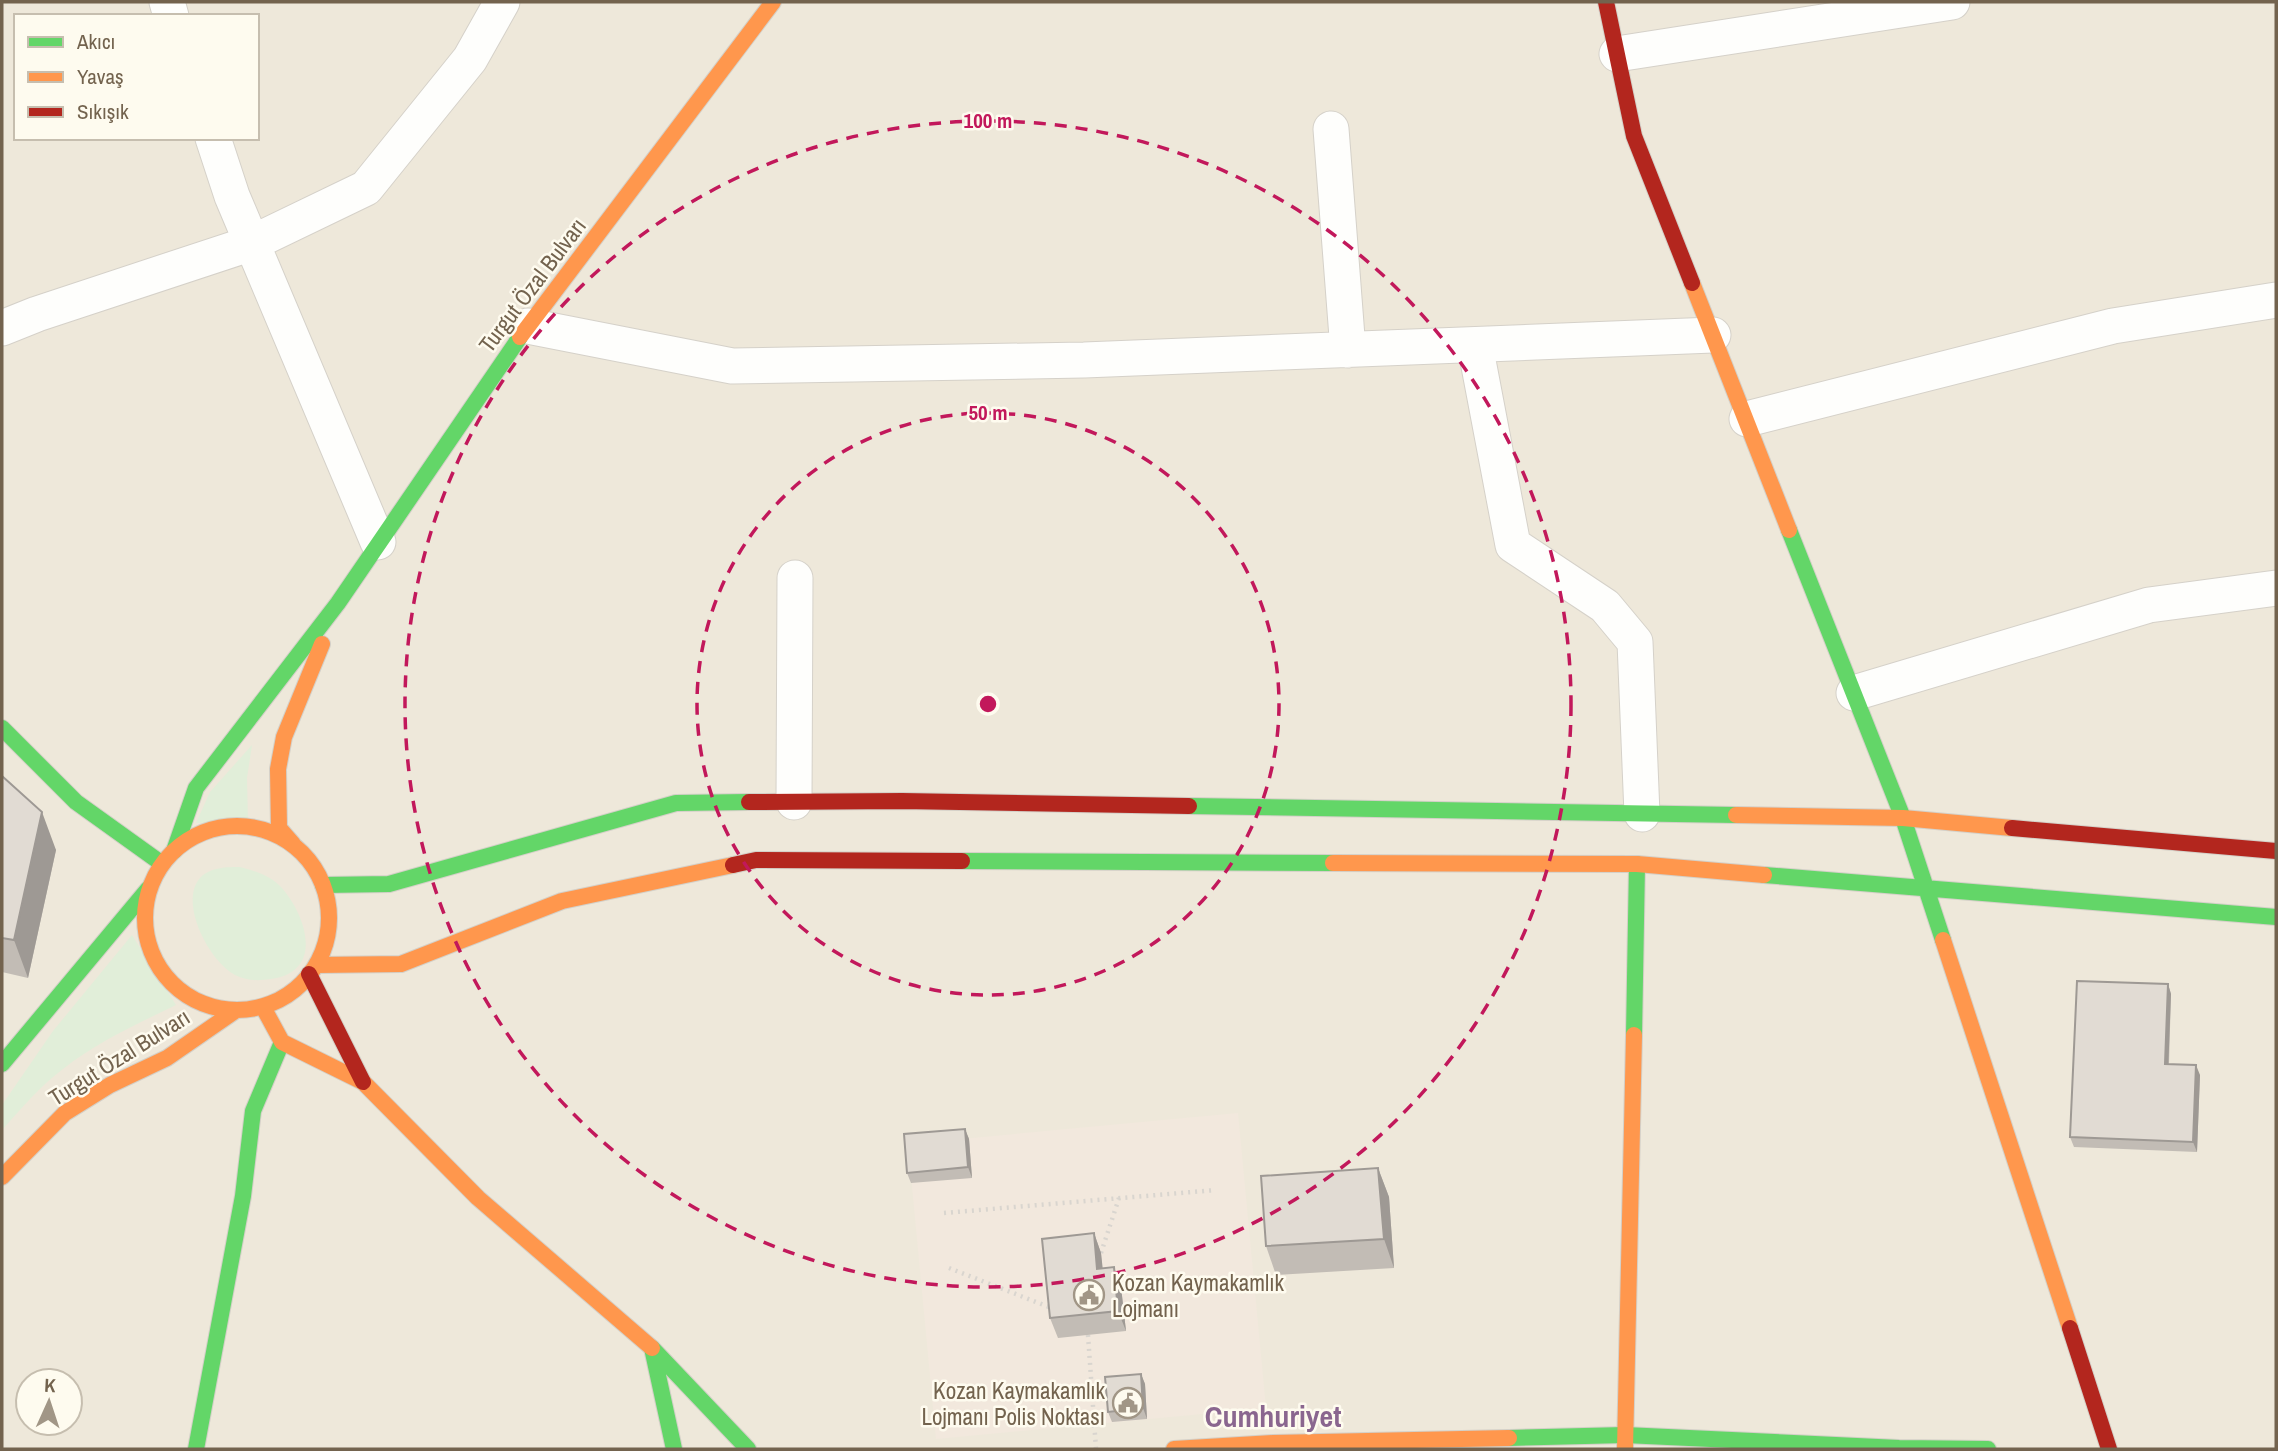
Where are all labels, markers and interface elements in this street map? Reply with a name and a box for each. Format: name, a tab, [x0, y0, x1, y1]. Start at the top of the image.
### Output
legend	[14, 14, 259, 140]
text: Akıcı	[76, 27, 115, 56]
text: Yavaş	[77, 62, 124, 91]
text: Sıkışık	[77, 97, 129, 126]
text: 100 m	[964, 106, 1012, 135]
street label: Turgut Özal Bulvarı	[471, 211, 593, 359]
text: 50 m	[968, 398, 1008, 427]
centre of rings	[976, 692, 1000, 716]
street label: Turgut Özal Bulvarı	[43, 1001, 195, 1113]
place label: Kozan Kaymakamlık Lojmanı	[1112, 1267, 1284, 1324]
public building icon: Kozan Kaymakamlık Lojmanı	[1072, 1278, 1106, 1312]
north arrow	[14, 1367, 84, 1437]
text: K	[44, 1372, 57, 1398]
place label: Kozan Kaymakamlık Lojmanı Polis Noktası	[922, 1375, 1106, 1432]
public building icon: Kozan Kaymakamlık Lojmanı Polis Noktası	[1111, 1386, 1145, 1420]
district label: Cumhuriyet	[1205, 1396, 1341, 1436]

